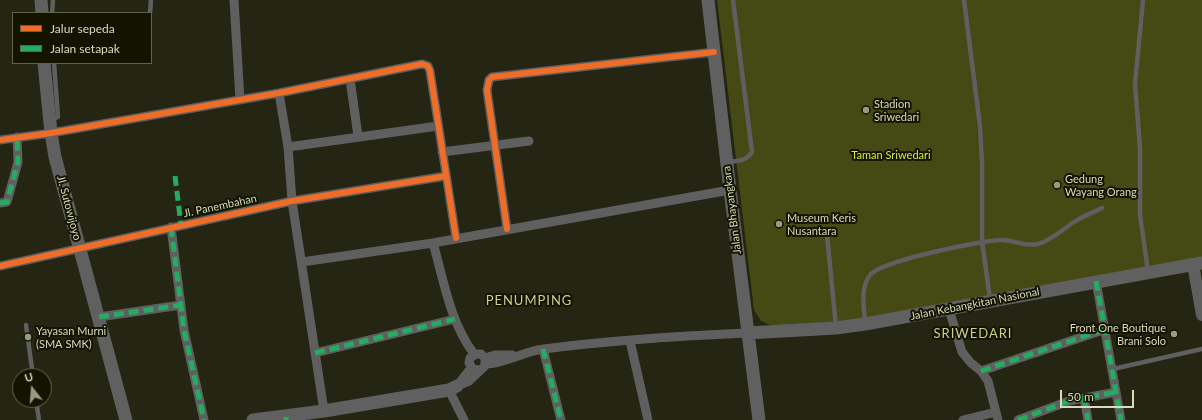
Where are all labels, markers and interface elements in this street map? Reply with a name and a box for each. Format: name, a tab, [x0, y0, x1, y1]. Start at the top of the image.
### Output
legend	[12, 12, 152, 64]
text: Jalur sepeda	[50, 21, 115, 36]
text: Jalan setapak	[50, 41, 120, 56]
place label: Stadion Sriwedari	[874, 97, 919, 123]
marker: Stadion Sriwedari	[861, 105, 871, 115]
park label: Taman Sriwedari	[851, 148, 931, 162]
street label: Jalan Bhayangkara	[720, 165, 744, 255]
place label: Gedung Wayang Orang	[1065, 172, 1137, 198]
street label: Jl. Sutowijoyo	[54, 174, 84, 242]
marker: Gedung Wayang Orang	[1052, 180, 1062, 190]
street label: Jl. Panembahan	[182, 192, 258, 220]
place label: Museum Keris Nusantara	[787, 211, 856, 237]
marker: Museum Keris Nusantara	[774, 219, 784, 229]
street label: Jalan Kebangkitan Nasional	[909, 285, 1041, 323]
district label: PENUMPING	[486, 293, 572, 309]
place label: Front One Boutique Brani Solo	[1070, 321, 1166, 347]
place label: Yayasan Murni (SMA SMK)	[36, 324, 106, 350]
district label: SRIWEDARI	[933, 326, 1013, 342]
marker: Front One Boutique Brani Solo	[1169, 329, 1179, 339]
marker: Yayasan Murni (SMA SMK)	[23, 332, 33, 342]
north arrow	[12, 368, 52, 408]
text: U	[23, 370, 34, 384]
scale bar	[1062, 382, 1136, 408]
text: 50 m	[1067, 389, 1094, 404]

